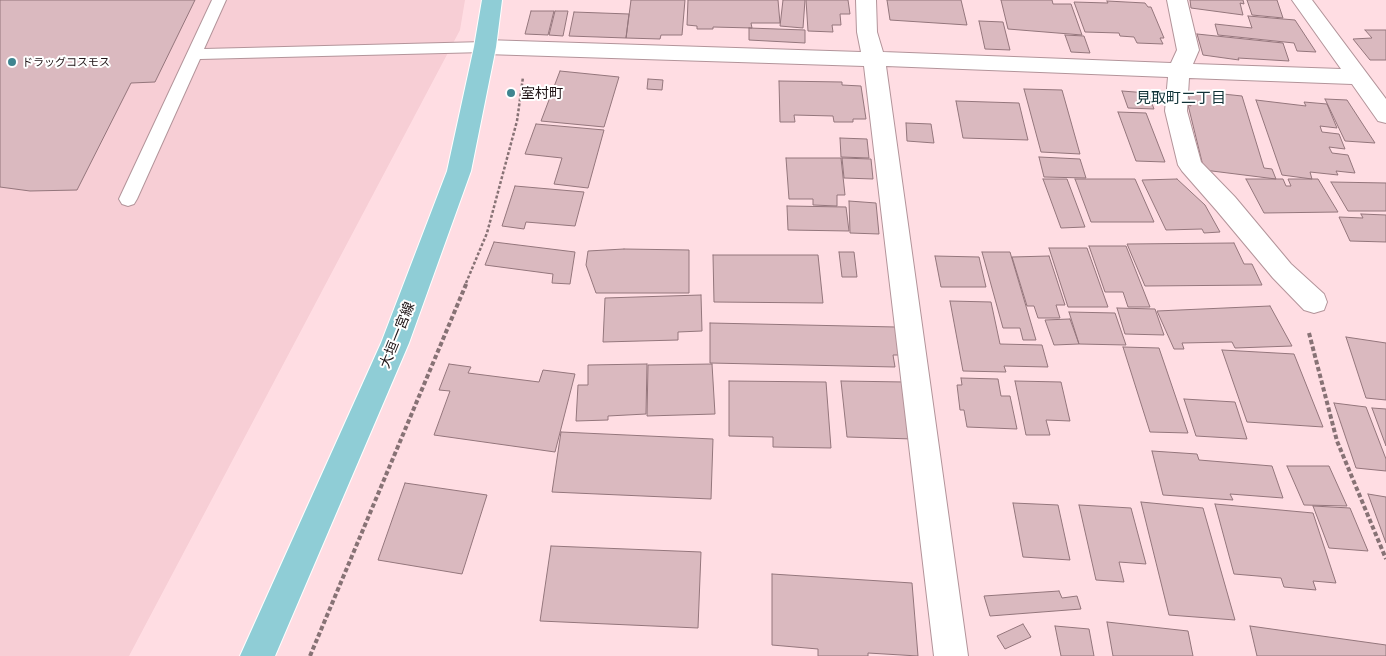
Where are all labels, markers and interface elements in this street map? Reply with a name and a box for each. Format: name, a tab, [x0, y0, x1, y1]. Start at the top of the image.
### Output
place label: ドラッグコスモス	[22, 55, 110, 69]
marker: ドラッグコスモス	[6, 56, 18, 68]
place label: 室村町	[521, 85, 563, 101]
marker: 室村町	[505, 87, 517, 99]
district label: 見取町二丁目	[1136, 89, 1226, 107]
street label: 大垣一宮線	[376, 299, 418, 371]

